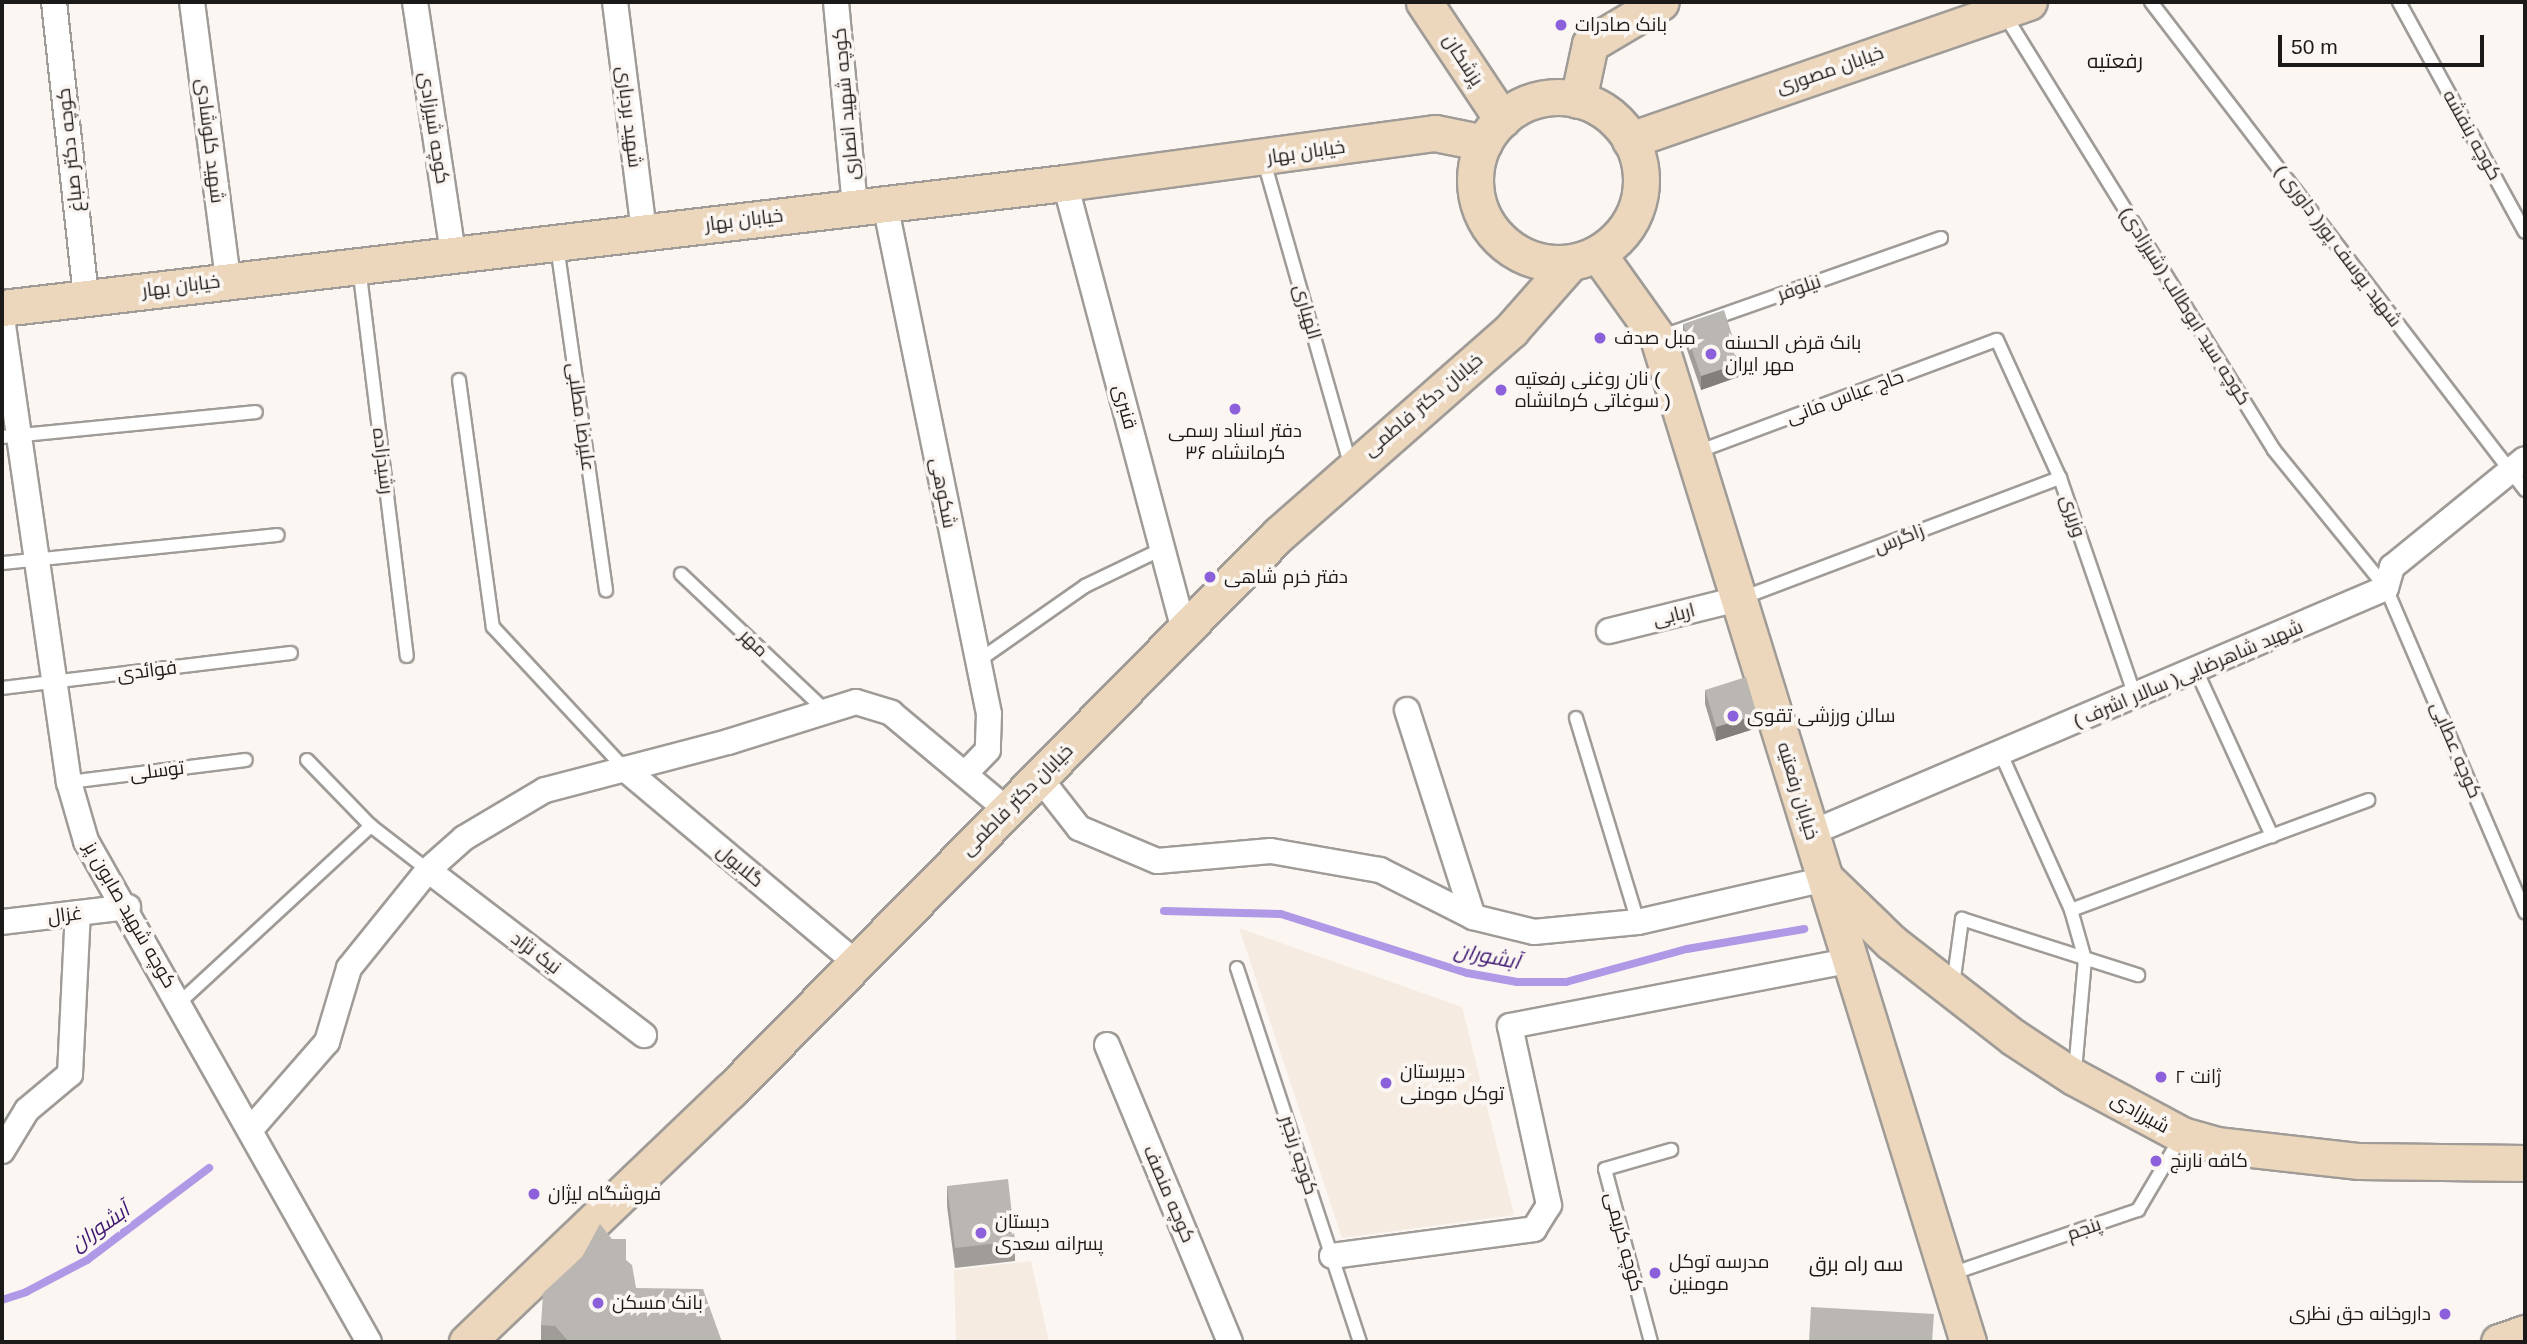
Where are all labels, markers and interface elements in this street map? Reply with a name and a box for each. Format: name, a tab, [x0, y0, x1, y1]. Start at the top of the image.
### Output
place label: بانک صادرات	[1575, 14, 1667, 36]
marker: بانک صادرات	[1553, 17, 1569, 33]
scale bar	[2282, 21, 2488, 65]
street label: کوچه شهید انصاری	[828, 27, 864, 181]
street label: پزشکان	[1438, 30, 1488, 90]
text: 50 m	[2291, 35, 2338, 58]
street label: خیابان مصوری	[1773, 41, 1887, 99]
district label: رفعتیه	[2087, 48, 2143, 74]
street label: شهید بردباری	[611, 65, 647, 169]
street label: کوچه شیرزادی	[414, 70, 454, 186]
street label: شهید کلوشادی	[191, 77, 229, 205]
street label: کوچه بنفشه	[2438, 86, 2506, 184]
street label: کوچه دکتر صباغ	[52, 87, 88, 213]
street label: خیابان بهار	[1266, 135, 1346, 169]
street label: شهید یوسف پور( داوری )	[2270, 160, 2406, 332]
street label: کوچه سید ابوطالب (شیرزادی)	[2115, 203, 2255, 409]
street label: خیابان بهار	[704, 204, 784, 236]
street label: خیابان بهار	[141, 270, 221, 302]
street label: نیلوفر	[1774, 270, 1824, 306]
street label: الهیاری	[1288, 282, 1326, 342]
place label: مبل صدف	[1614, 327, 1696, 349]
marker: مبل صدف	[1592, 330, 1608, 346]
place label: بانک قرض الحسنه مهر ایران	[1725, 332, 1861, 376]
marker: بانک قرض الحسنه مهر ایران	[1703, 346, 1719, 362]
street label: خیابان دکتر فاطمی	[1359, 348, 1487, 462]
street label: علیرضا مطلبی	[562, 361, 600, 473]
street label: حاج عباس مانی	[1783, 365, 1907, 429]
place label: نان روغنی رفعتیه ( سوغاتی کرمانشاه )	[1515, 368, 1671, 412]
street label: قنبری	[1108, 382, 1142, 432]
marker: نان روغنی رفعتیه ( سوغاتی کرمانشاه )	[1493, 382, 1509, 398]
marker: دفتر اسناد رسمی ۳۶ کرمانشاه	[1227, 401, 1243, 417]
place label: دفتر اسناد رسمی ۳۶ کرمانشاه	[1168, 420, 1302, 464]
street label: رشیدزاده	[368, 426, 398, 496]
street label: شکوهی	[925, 456, 961, 530]
street label: وزیری	[2055, 492, 2091, 540]
street label: زاگرس	[1871, 519, 1927, 559]
place label: دفتر خرم شاهی	[1224, 566, 1348, 588]
marker: دفتر خرم شاهی	[1202, 569, 1218, 585]
street label: اربابی	[1651, 599, 1697, 631]
street label: شهید شاهرضایی( سالار اشرف )	[2070, 615, 2306, 733]
street label: مهر	[735, 624, 773, 662]
street label: فوائدی	[116, 656, 178, 686]
street label: کوچه عطایی	[2425, 698, 2487, 802]
place label: سالن ورزشی تقوی	[1747, 705, 1895, 727]
marker: سالن ورزشی تقوی	[1725, 708, 1741, 724]
street label: خیابان دکتر فاطمی	[956, 739, 1078, 861]
street label: خیابان رفعتیه	[1772, 739, 1824, 843]
street label: توسلی	[129, 756, 185, 786]
street label: کوچه شهید صابون پز	[79, 838, 181, 992]
street label: گلایول	[712, 840, 768, 892]
street label: غزال	[46, 902, 84, 928]
street label: نیک نژاد	[507, 927, 565, 979]
water label: آبشوران	[1452, 937, 1522, 975]
place label: دبیرستان توکل مومنی	[1400, 1061, 1504, 1105]
place label: ژانت ۲	[2175, 1066, 2221, 1088]
marker: ژانت ۲	[2153, 1069, 2169, 1085]
marker: دبیرستان توکل مومنی	[1378, 1075, 1394, 1091]
street label: شیرزادی	[2107, 1088, 2173, 1138]
street label: کوچه رنجبر	[1275, 1112, 1323, 1198]
street label: کوچه منصف	[1138, 1142, 1200, 1246]
place label: کافه نارنج	[2170, 1150, 2248, 1172]
marker: کافه نارنج	[2148, 1153, 2164, 1169]
place label: فروشگاه لیژان	[548, 1183, 661, 1205]
marker: فروشگاه لیژان	[526, 1186, 542, 1202]
street label: کوچه کریمی	[1600, 1190, 1648, 1294]
water label: آبشوران	[65, 1198, 135, 1256]
place label: دبستان پسرانه سعدی	[995, 1211, 1103, 1255]
street label: پنجم	[2064, 1213, 2104, 1245]
marker: دبستان پسرانه سعدی	[973, 1225, 989, 1241]
place label: مدرسه توکل مومنین	[1669, 1251, 1770, 1295]
district label: سه راه برق	[1809, 1251, 1903, 1277]
marker: مدرسه توکل مومنین	[1647, 1265, 1663, 1281]
place label: بانک مسکن	[612, 1292, 703, 1314]
marker: بانک مسکن	[590, 1295, 606, 1311]
place label: داروخانه حق نظری	[2289, 1303, 2431, 1325]
marker: داروخانه حق نظری	[2437, 1306, 2453, 1322]

